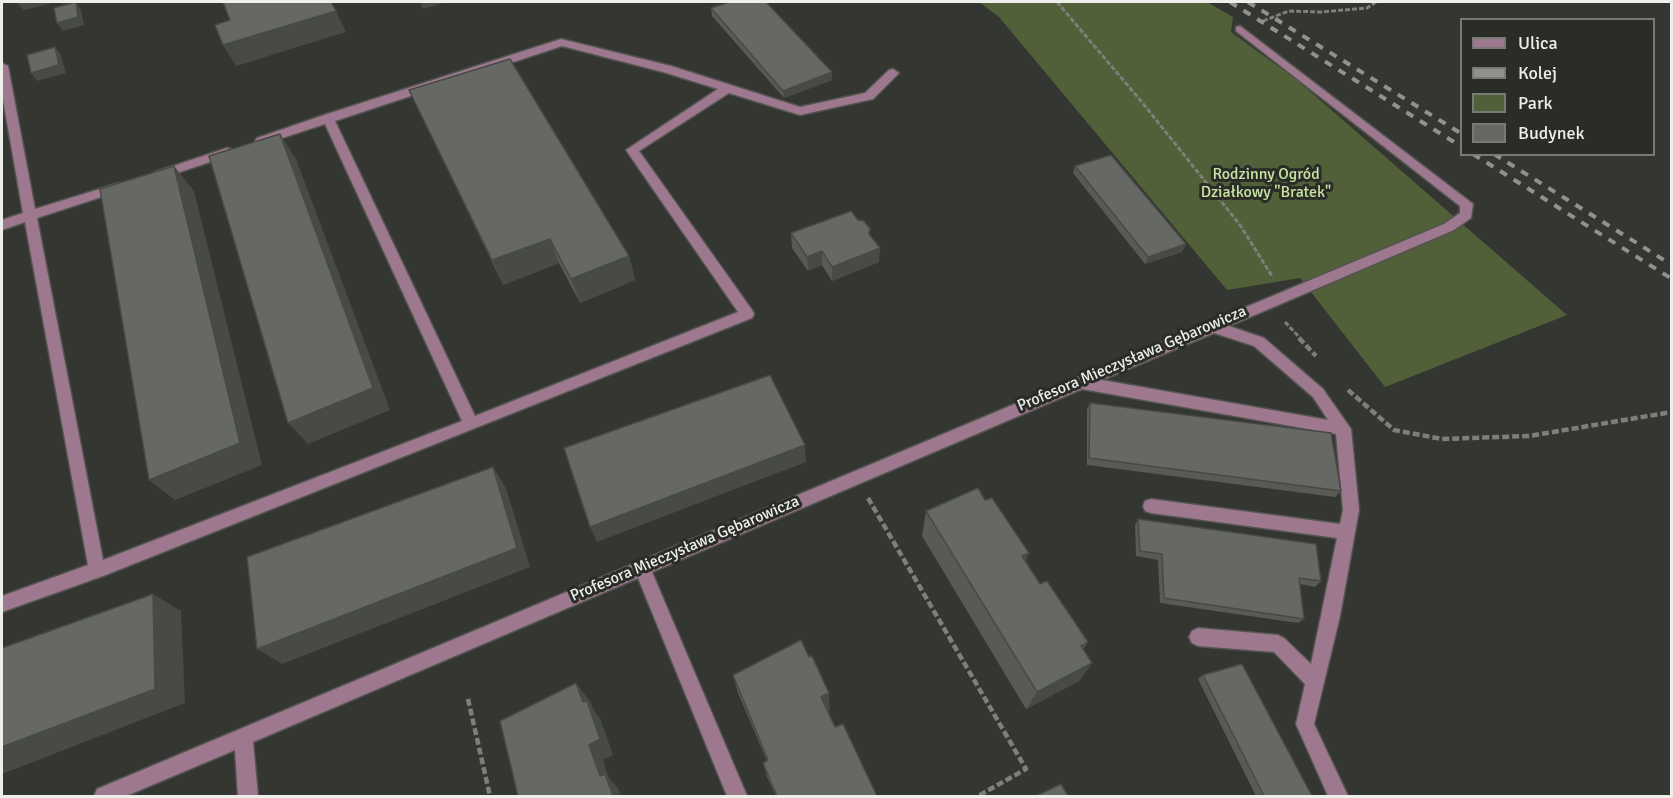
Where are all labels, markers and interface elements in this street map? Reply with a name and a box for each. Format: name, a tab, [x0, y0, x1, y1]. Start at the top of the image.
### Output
legend	[1460, 18, 1655, 156]
text: Ulica	[1518, 32, 1558, 54]
text: Kolej	[1518, 62, 1557, 84]
text: Park	[1518, 92, 1553, 114]
text: Budynek	[1518, 122, 1585, 144]
park label: Rodzinny Ogród Działkowy "Bratek"	[1201, 165, 1331, 203]
street label: Profesora Mieczysława Gębarowicza	[1015, 302, 1249, 416]
street label: Profesora Mieczysława Gębarowicza	[568, 492, 802, 606]

